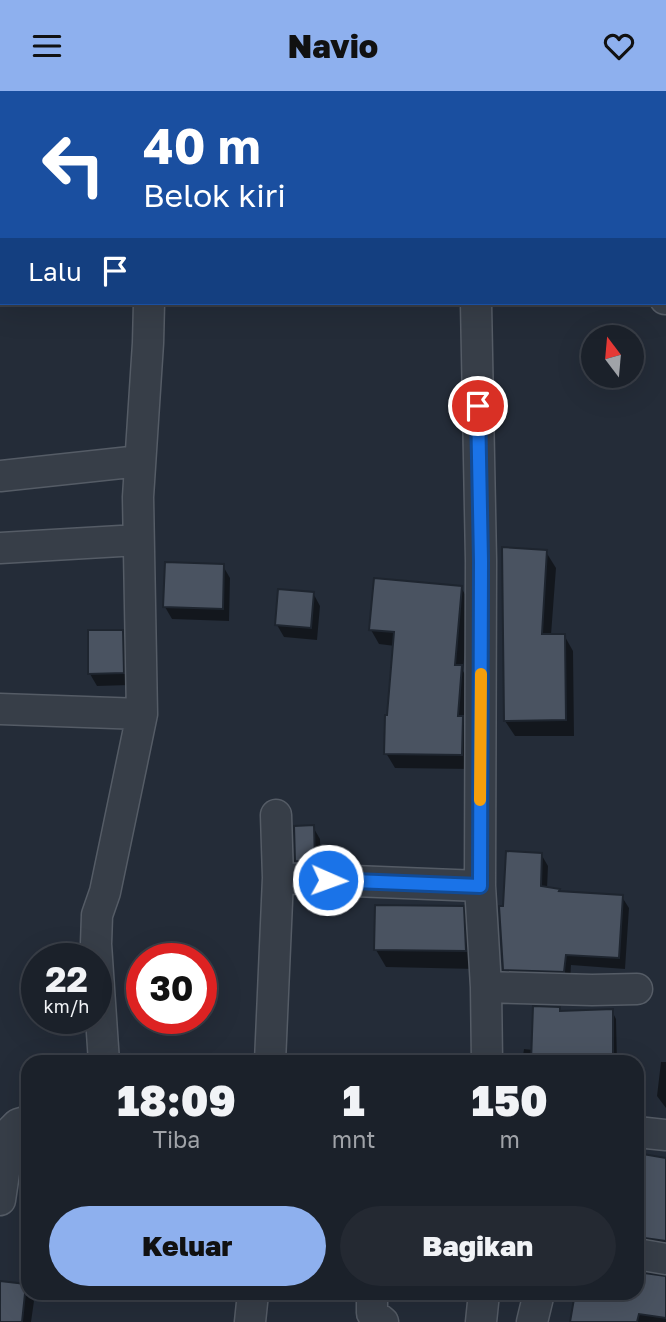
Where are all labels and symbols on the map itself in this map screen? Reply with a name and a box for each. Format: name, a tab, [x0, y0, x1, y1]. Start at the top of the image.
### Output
north arrow	[581, 325, 644, 389]
pin	[448, 376, 508, 436]
position arrow	[291, 843, 365, 917]
speed limit sign: 30	[126, 943, 217, 1034]

